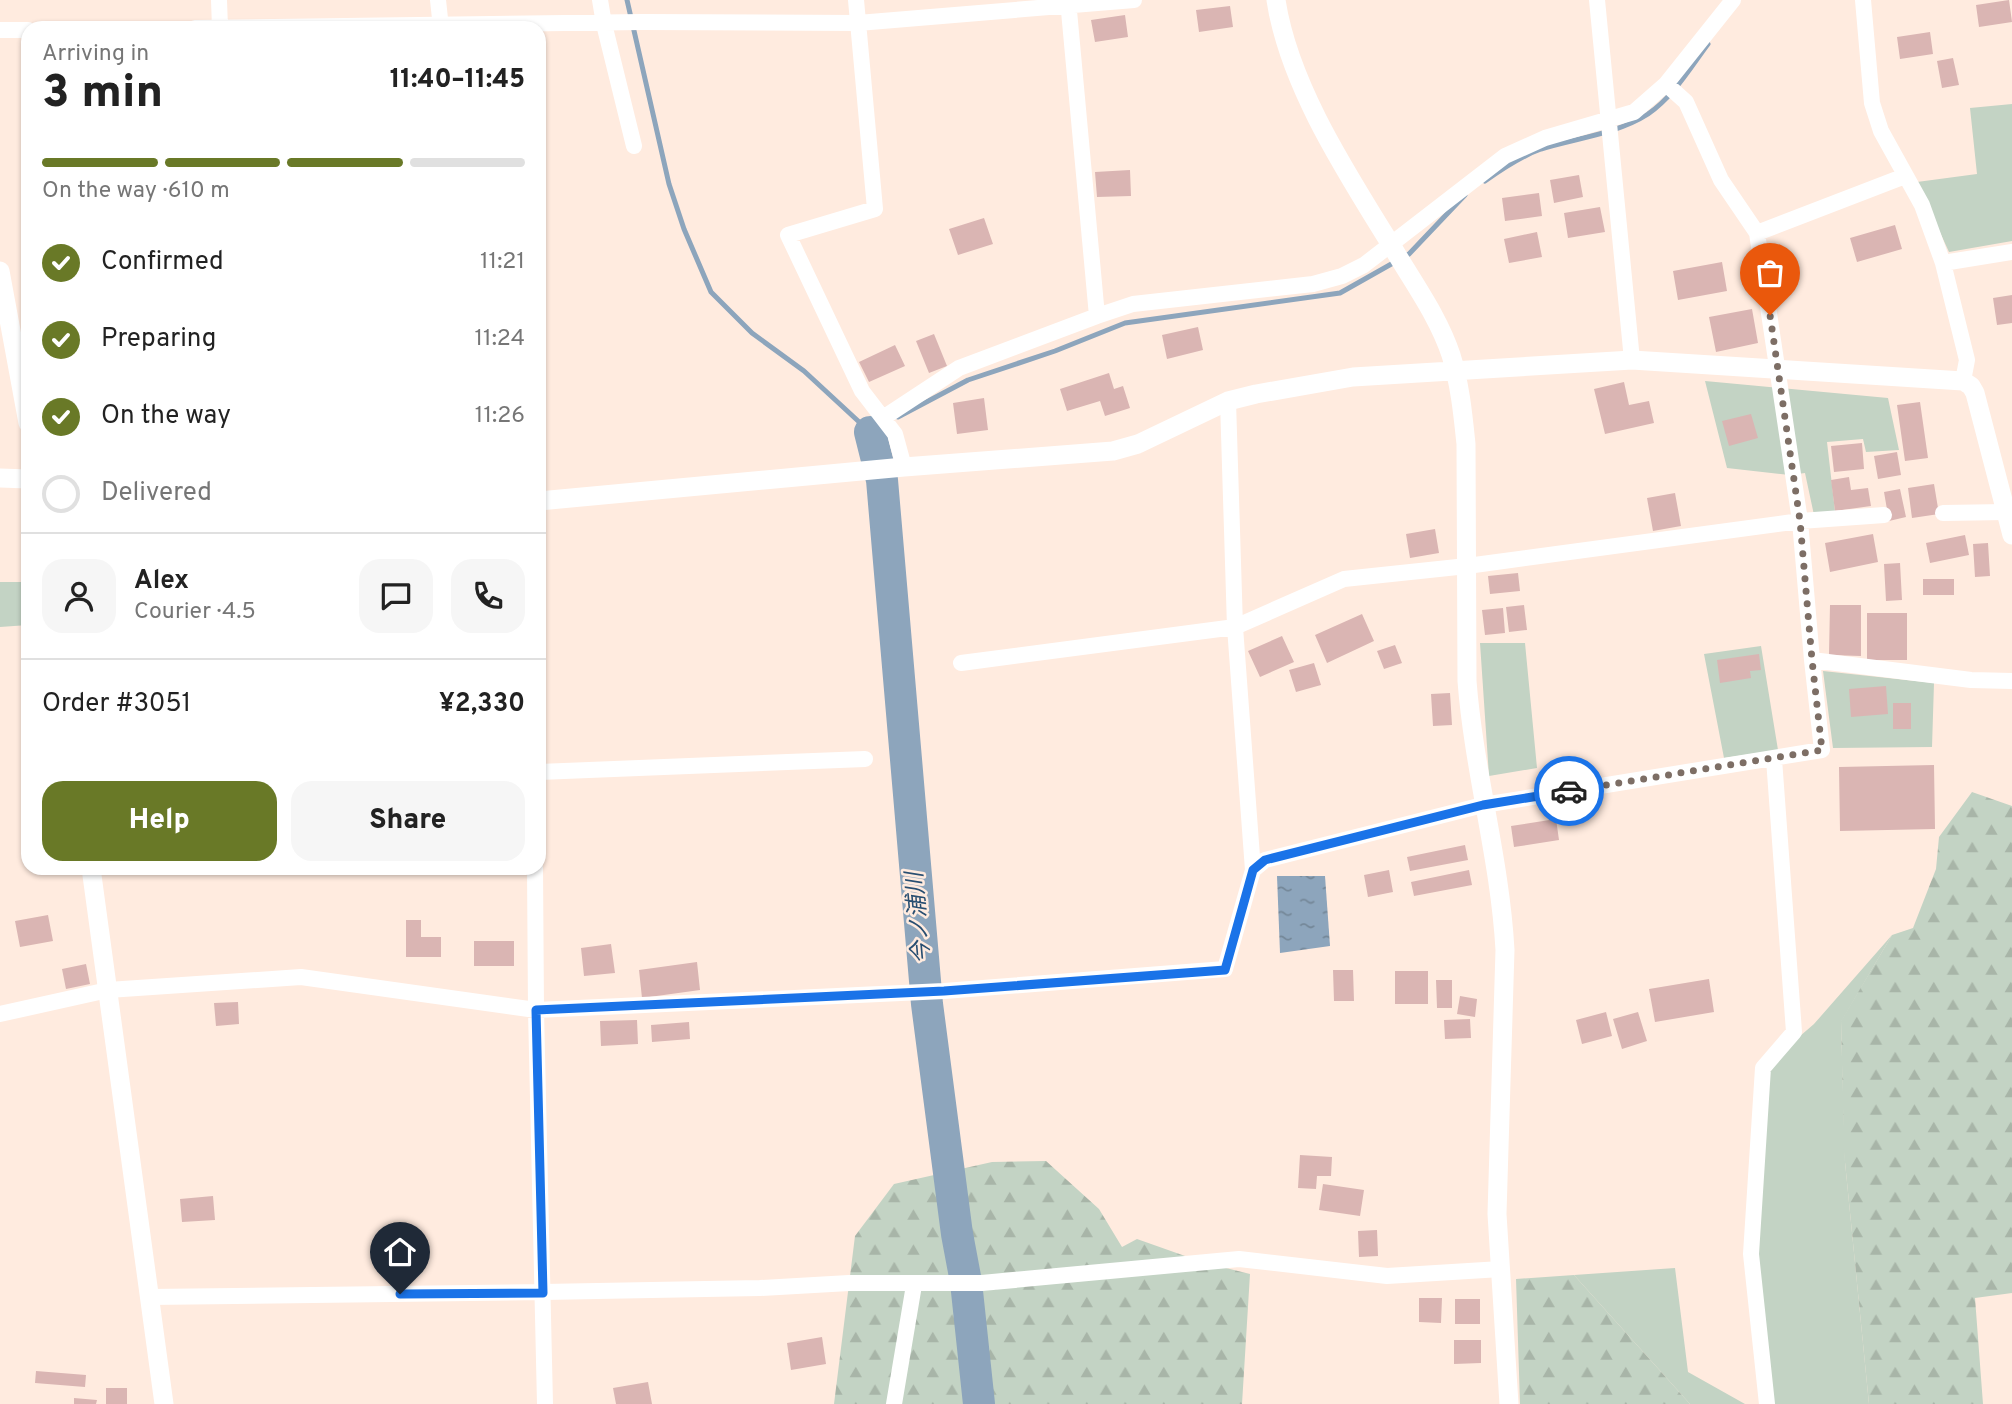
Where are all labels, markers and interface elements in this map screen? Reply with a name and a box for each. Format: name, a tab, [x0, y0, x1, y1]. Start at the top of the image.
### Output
text: Arriving in	[42, 40, 149, 69]
text: 11:40–11:45	[390, 64, 525, 97]
text: 3 min	[42, 65, 163, 124]
text: On the way · 610 m	[42, 177, 230, 206]
pin	[1740, 243, 1800, 315]
icon: check	[42, 244, 80, 282]
text: Confirmed	[101, 246, 224, 279]
text: 11:21	[480, 248, 525, 277]
icon: bag	[1751, 254, 1789, 292]
icon: check	[42, 321, 80, 359]
text: Preparing	[101, 323, 216, 356]
text: 11:24	[475, 325, 525, 354]
icon: check	[42, 398, 80, 436]
text: On the way	[101, 400, 231, 433]
text: 11:26	[475, 402, 525, 431]
text: Delivered	[101, 477, 212, 510]
button: person	[42, 559, 116, 633]
button: chat	[359, 559, 433, 633]
button: phone	[451, 559, 525, 633]
text: Alex	[134, 565, 189, 598]
text: Courier · 4.5	[134, 598, 256, 627]
text: Order #3051	[42, 688, 191, 721]
text: ¥2,330	[439, 688, 525, 721]
courier	[1534, 756, 1604, 826]
icon: car	[1550, 772, 1588, 810]
button: Help	[42, 781, 277, 861]
button: Share	[291, 781, 525, 861]
water label: 今ノ浦川	[901, 868, 938, 965]
pin	[370, 1222, 430, 1294]
icon: home	[381, 1233, 419, 1271]

